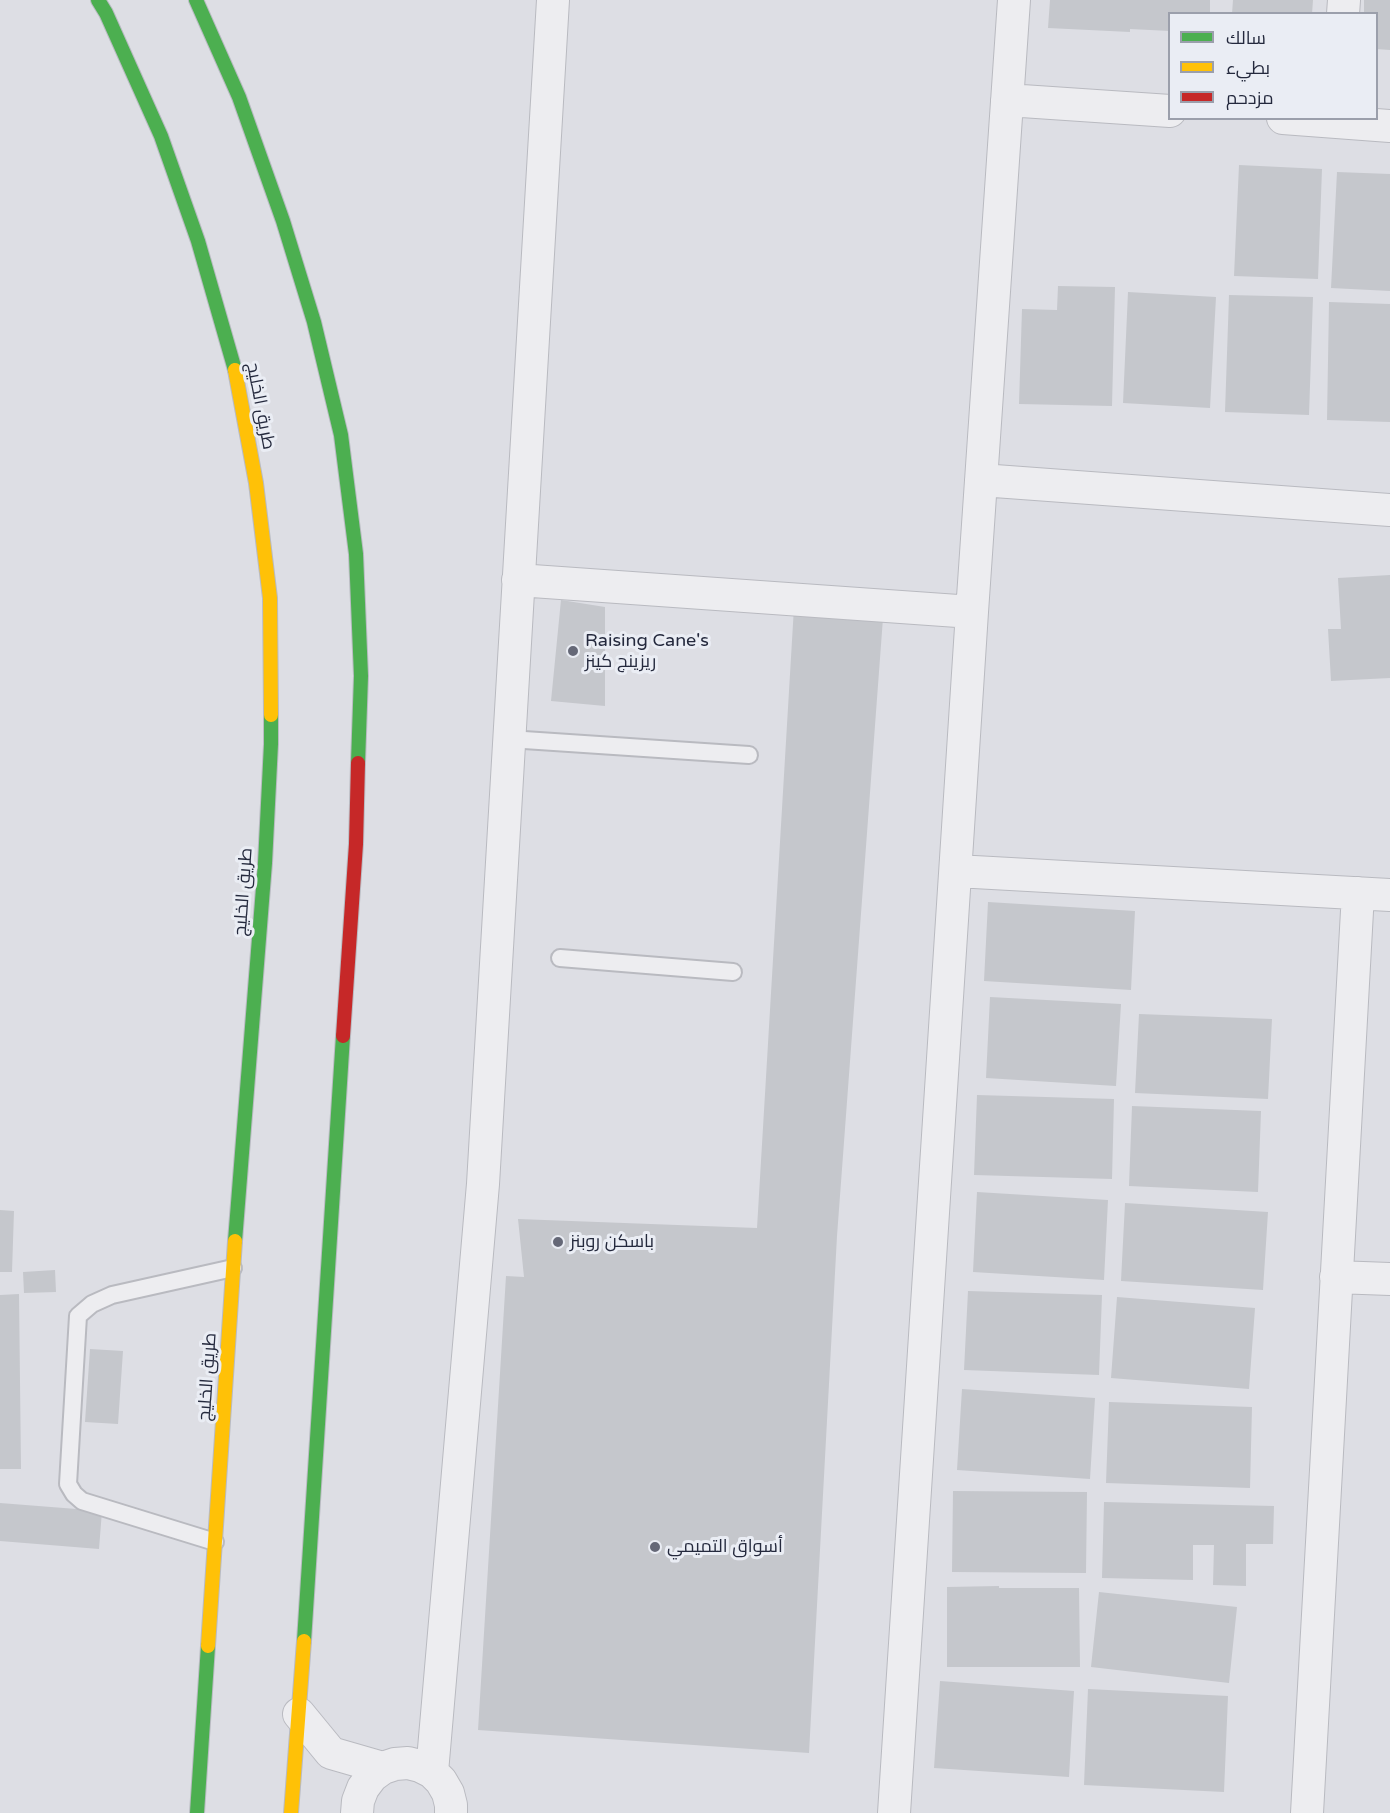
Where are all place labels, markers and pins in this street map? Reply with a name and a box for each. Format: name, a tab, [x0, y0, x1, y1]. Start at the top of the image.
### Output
place label: Raising Cane's ريزينج كينز	[585, 630, 709, 672]
marker: Raising Cane's ريزينج كينز	[566, 644, 580, 658]
place label: باسكن روبنز	[570, 1231, 654, 1253]
marker: باسكن روبنز	[551, 1235, 565, 1249]
place label: أسواق التميمي	[667, 1536, 783, 1558]
marker: أسواق التميمي	[648, 1540, 662, 1554]

